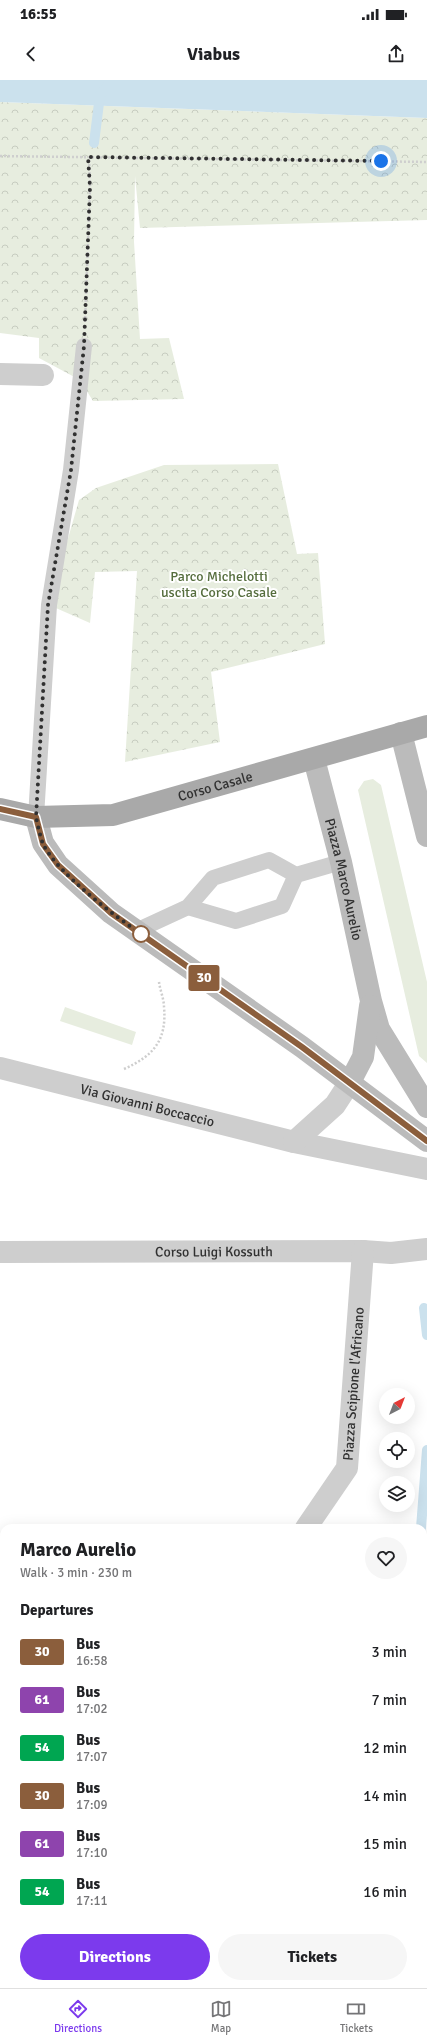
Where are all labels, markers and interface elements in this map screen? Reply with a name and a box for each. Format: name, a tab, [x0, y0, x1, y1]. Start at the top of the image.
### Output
text: 16:55	[20, 5, 57, 23]
icon: back	[20, 43, 42, 65]
text: Viabus	[187, 43, 240, 65]
icon: share	[385, 43, 407, 65]
your location	[371, 151, 391, 171]
park label: Parco Michelotti uscita Corso Casale	[161, 568, 277, 601]
street label: Corso Casale	[176, 768, 255, 805]
street label: Piazza Marco Aurelio	[321, 816, 366, 942]
unlabelled marker	[132, 925, 150, 943]
line badge: 30	[186, 965, 222, 991]
text: 30	[196, 969, 212, 986]
street label: Via Giovanni Boccaccio	[78, 1081, 216, 1131]
street label: Corso Luigi Kossuth	[155, 1243, 273, 1261]
street label: Piazza Scipione l'Africano	[340, 1307, 368, 1461]
north arrow	[379, 1388, 415, 1424]
map controls	[379, 1388, 415, 1512]
button: locate	[379, 1432, 415, 1468]
button: layers	[379, 1476, 415, 1512]
button: heart	[365, 1537, 407, 1579]
text: Marco Aurelio	[20, 1538, 136, 1562]
text: Walk · 3 min · 230 m	[20, 1565, 132, 1581]
text: Departures	[20, 1601, 93, 1619]
text: Bus	[76, 1635, 100, 1653]
text: 30	[34, 1643, 50, 1660]
text: 3 min	[371, 1643, 407, 1661]
text: 16:58	[76, 1653, 108, 1669]
text: Bus	[76, 1683, 100, 1701]
text: 61	[34, 1691, 50, 1708]
text: 7 min	[371, 1691, 407, 1709]
text: 17:02	[76, 1701, 108, 1717]
text: Bus	[76, 1731, 100, 1749]
text: 54	[34, 1739, 50, 1756]
text: 12 min	[363, 1739, 407, 1757]
text: 17:07	[76, 1749, 108, 1765]
text: Bus	[76, 1779, 100, 1797]
text: 30	[34, 1787, 50, 1804]
text: 14 min	[363, 1787, 407, 1805]
text: 17:09	[76, 1797, 108, 1813]
text: Bus	[76, 1827, 100, 1845]
text: 61	[34, 1835, 50, 1852]
text: 15 min	[363, 1835, 407, 1853]
text: 17:10	[76, 1845, 108, 1861]
text: Bus	[76, 1875, 100, 1893]
text: 54	[34, 1883, 50, 1900]
text: 16 min	[363, 1883, 407, 1901]
text: 17:11	[76, 1893, 108, 1909]
button: Directions	[20, 1934, 210, 1980]
button: Tickets	[218, 1934, 407, 1980]
tab: Directions	[54, 1998, 102, 2035]
tab: Map	[210, 1998, 232, 2035]
tab: Tickets	[340, 1998, 373, 2035]

